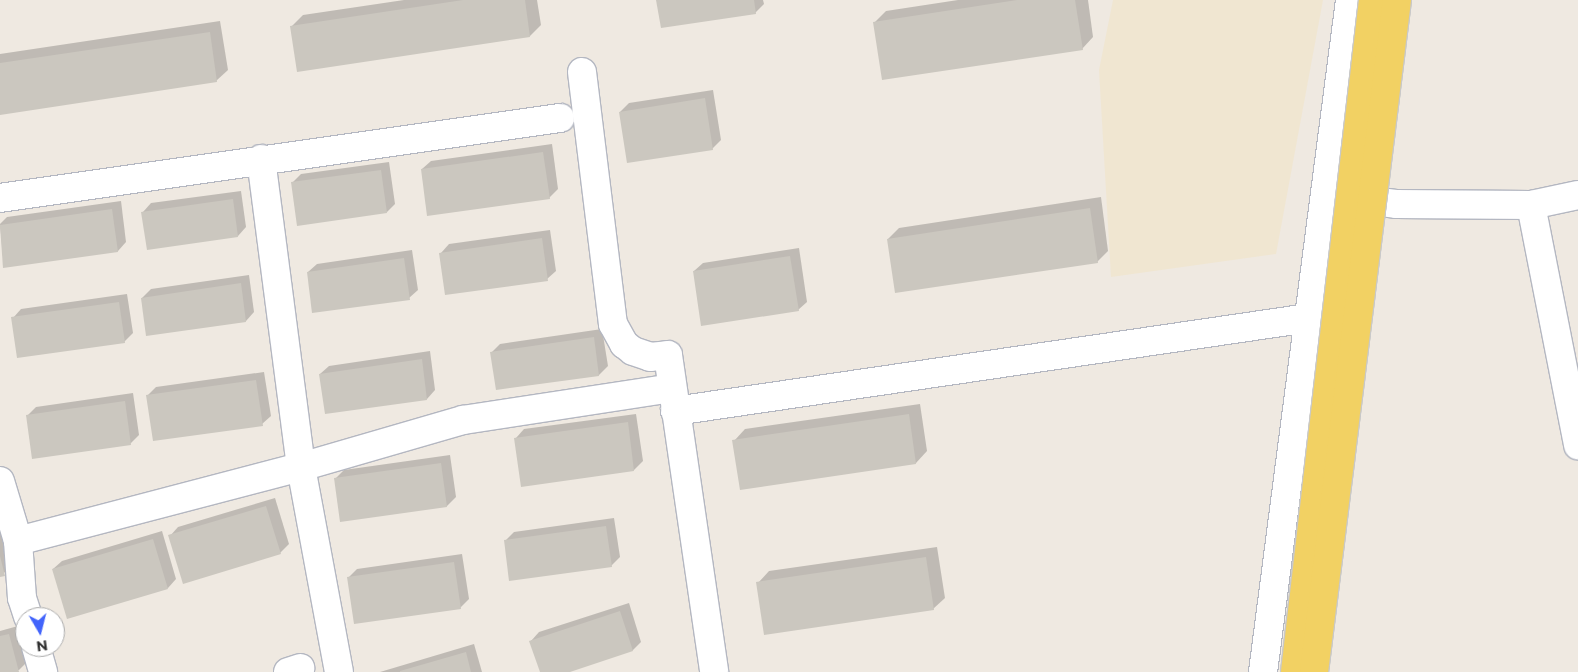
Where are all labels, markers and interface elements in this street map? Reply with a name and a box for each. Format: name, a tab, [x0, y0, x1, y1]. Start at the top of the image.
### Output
north arrow	[15, 607, 65, 657]
text: N	[35, 636, 49, 656]

